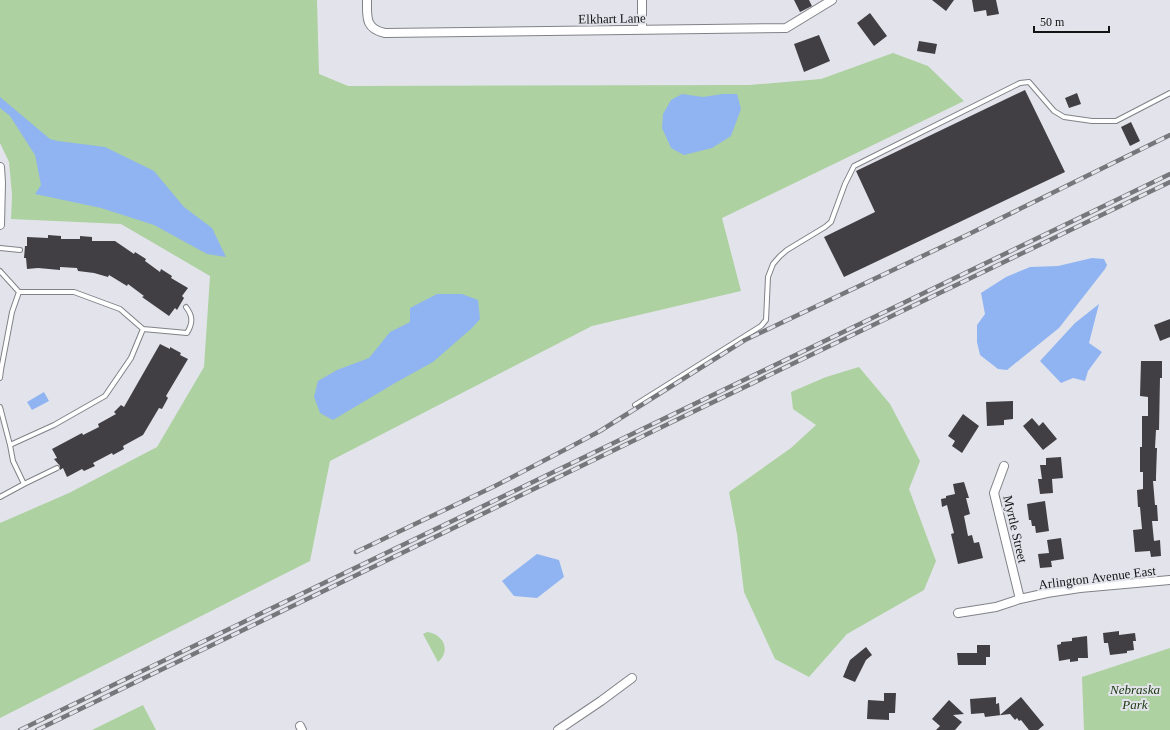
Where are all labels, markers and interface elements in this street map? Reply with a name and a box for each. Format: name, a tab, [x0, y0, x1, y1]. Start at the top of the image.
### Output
scale bar	[1034, 8, 1109, 34]
street label: Elkhart Lane	[578, 10, 646, 27]
text: 50 m	[1040, 15, 1065, 29]
street label: Myrtle Street	[1000, 494, 1031, 565]
street label: Arlington Avenue East	[1037, 563, 1157, 592]
park label: Nebraska Park	[1109, 682, 1160, 712]

